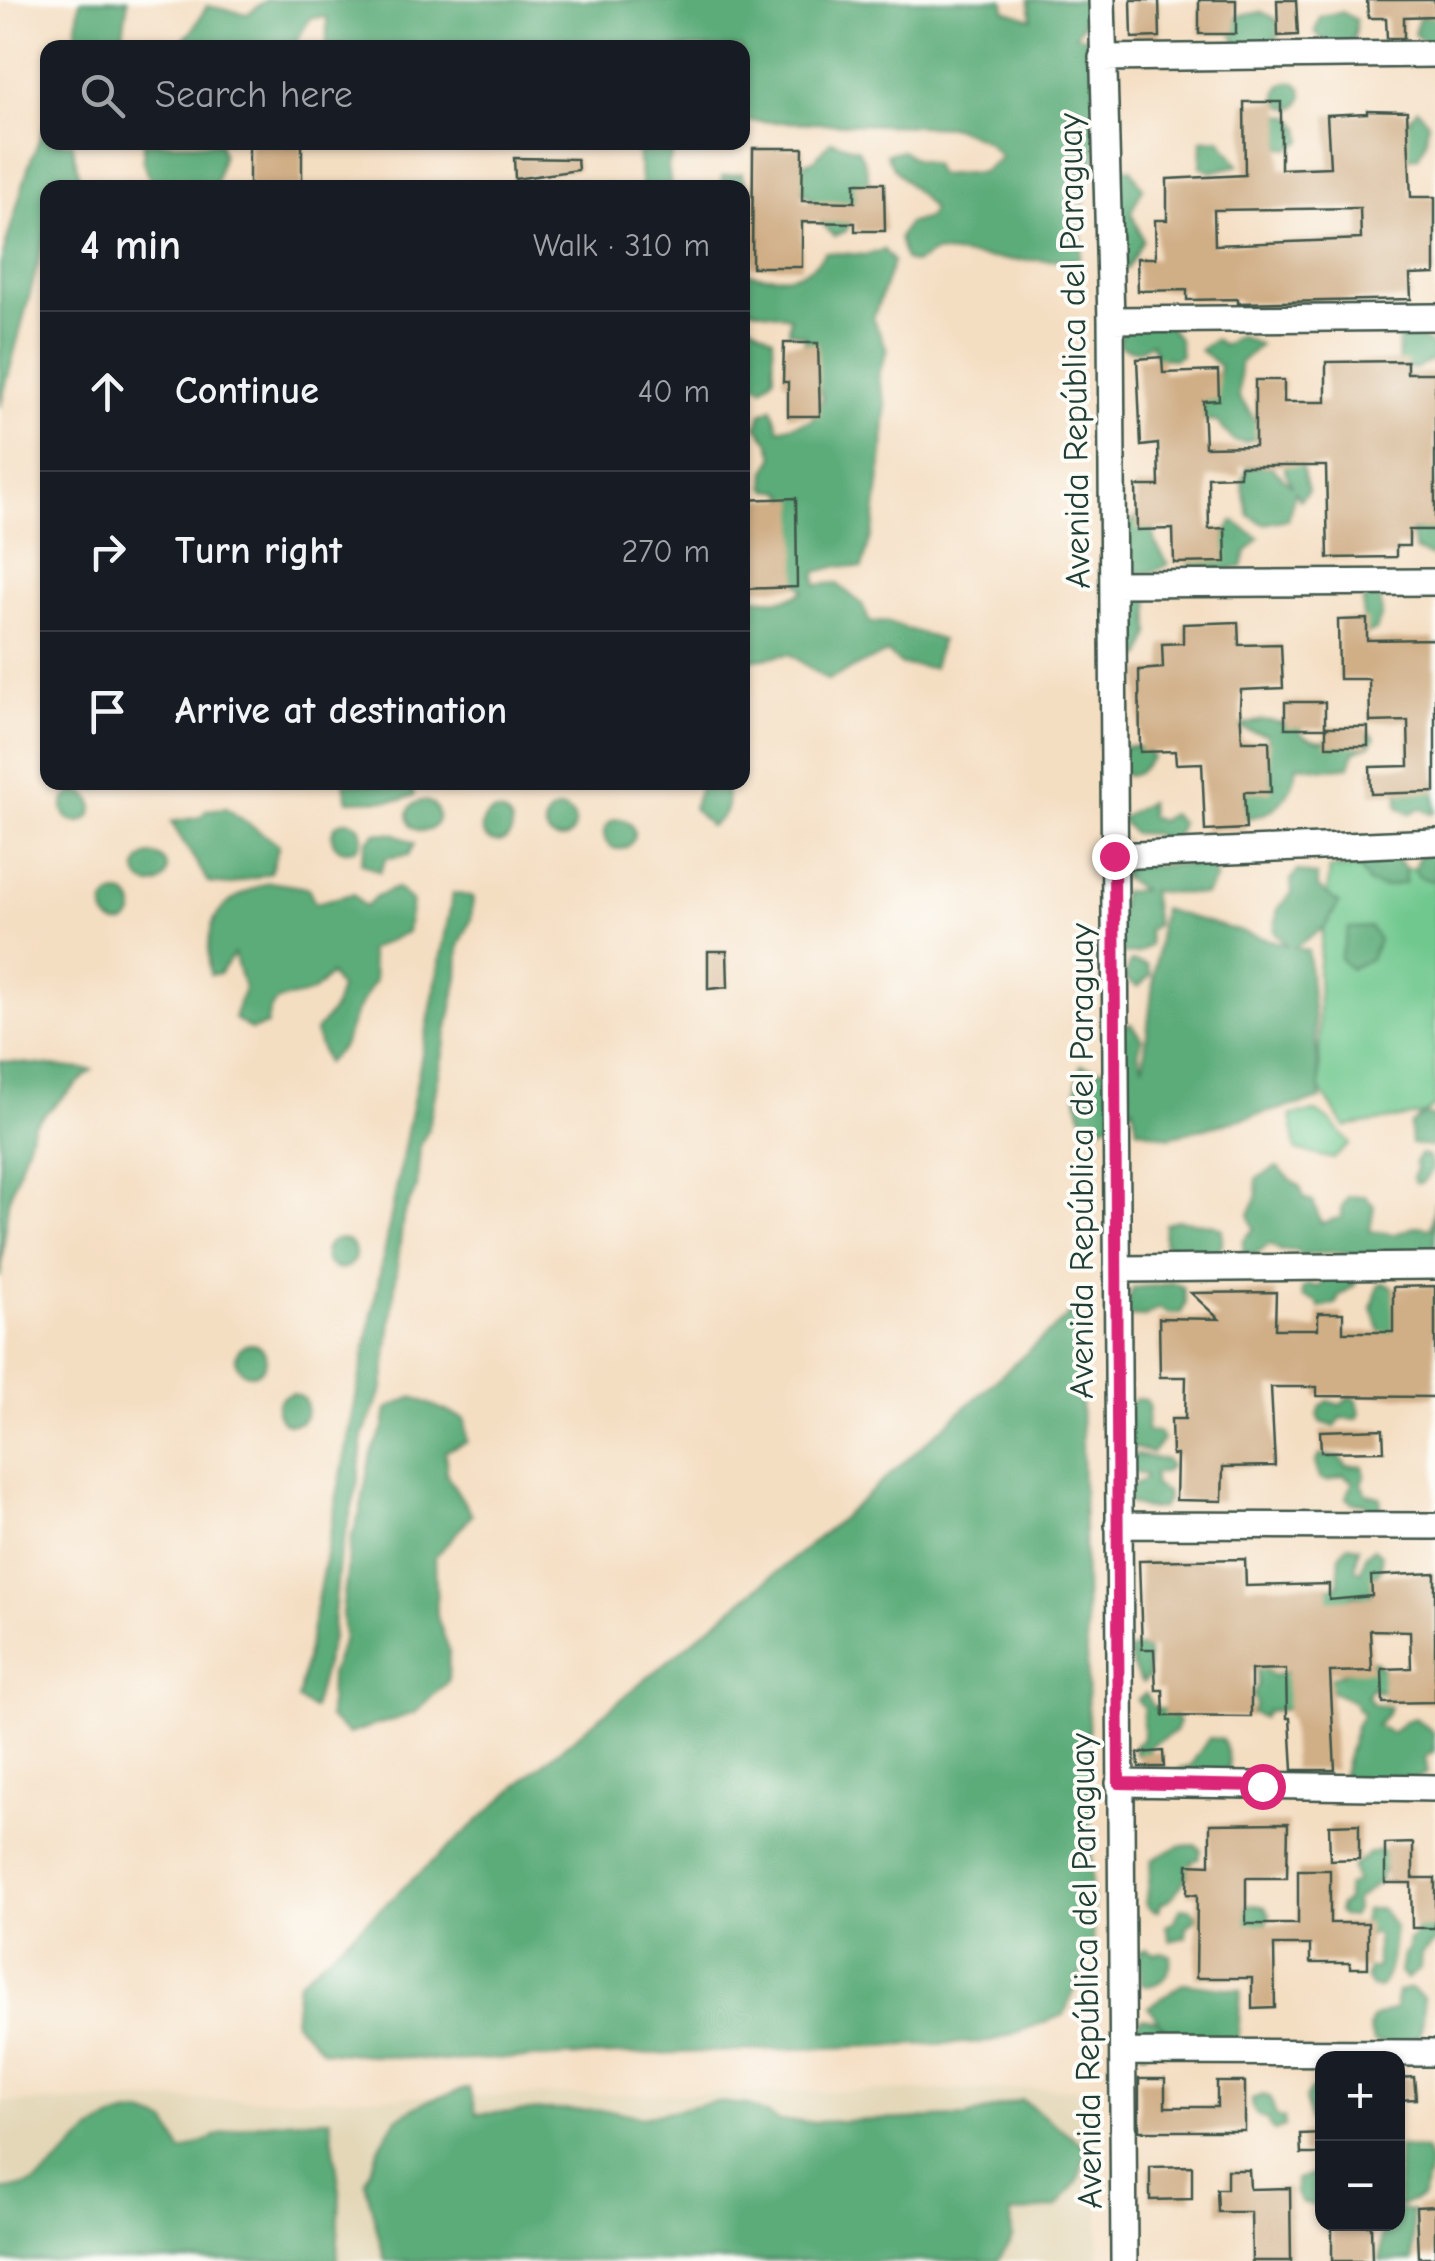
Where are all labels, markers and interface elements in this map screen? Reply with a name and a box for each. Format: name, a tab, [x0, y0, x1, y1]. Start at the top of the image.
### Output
search box	[40, 40, 750, 150]
icon: search	[75, 68, 130, 123]
text: Search here	[155, 73, 353, 117]
street label: Avenida República del Paraguay	[1049, 112, 1099, 589]
text: 4 min	[80, 221, 181, 270]
text: Walk · 310 m	[533, 227, 710, 264]
icon: ahead	[80, 364, 135, 419]
text: Continue	[175, 369, 319, 413]
text: 40 m	[638, 373, 710, 410]
icon: right	[80, 524, 135, 579]
text: Turn right	[175, 529, 342, 573]
text: 270 m	[622, 533, 710, 570]
icon: arrive	[80, 684, 135, 739]
text: Arrive at destination	[175, 689, 507, 733]
route end	[1092, 834, 1138, 880]
street label: Avenida República del Paraguay	[1061, 923, 1102, 1399]
street label: Avenida República del Paraguay	[1061, 1732, 1111, 2209]
route start	[1240, 1764, 1286, 1810]
map controls	[1315, 2051, 1405, 2231]
button: +	[1315, 2051, 1405, 2141]
button: −	[1315, 2141, 1405, 2231]

